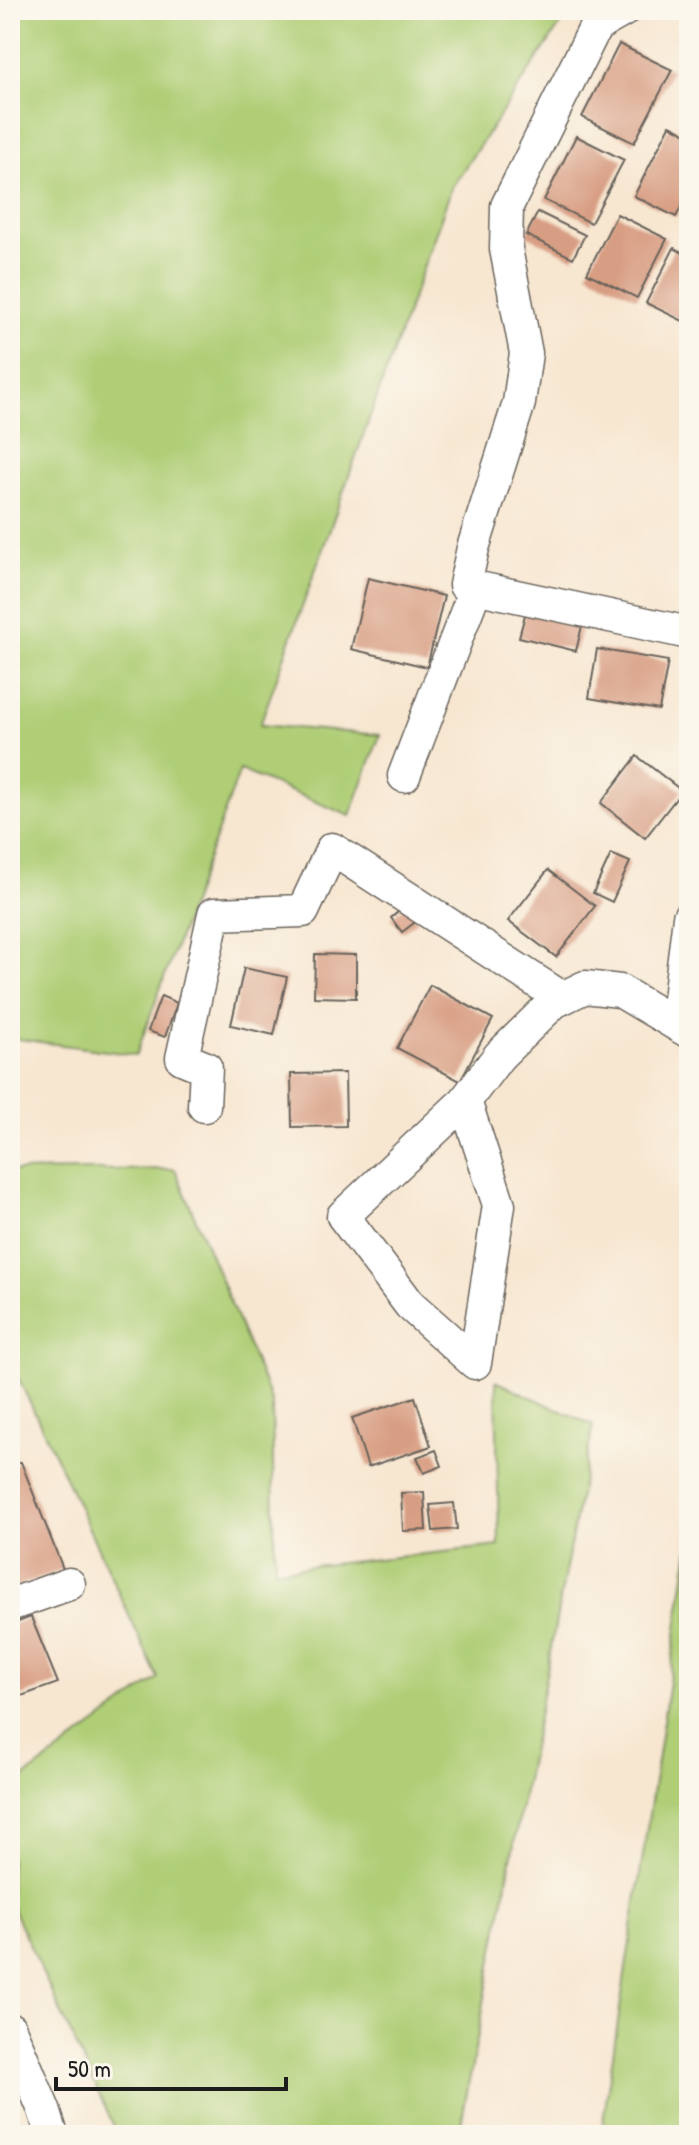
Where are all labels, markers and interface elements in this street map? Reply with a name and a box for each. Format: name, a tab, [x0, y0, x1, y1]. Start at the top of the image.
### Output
scale bar	[56, 2041, 286, 2091]
text: 50 m	[68, 2052, 111, 2084]

